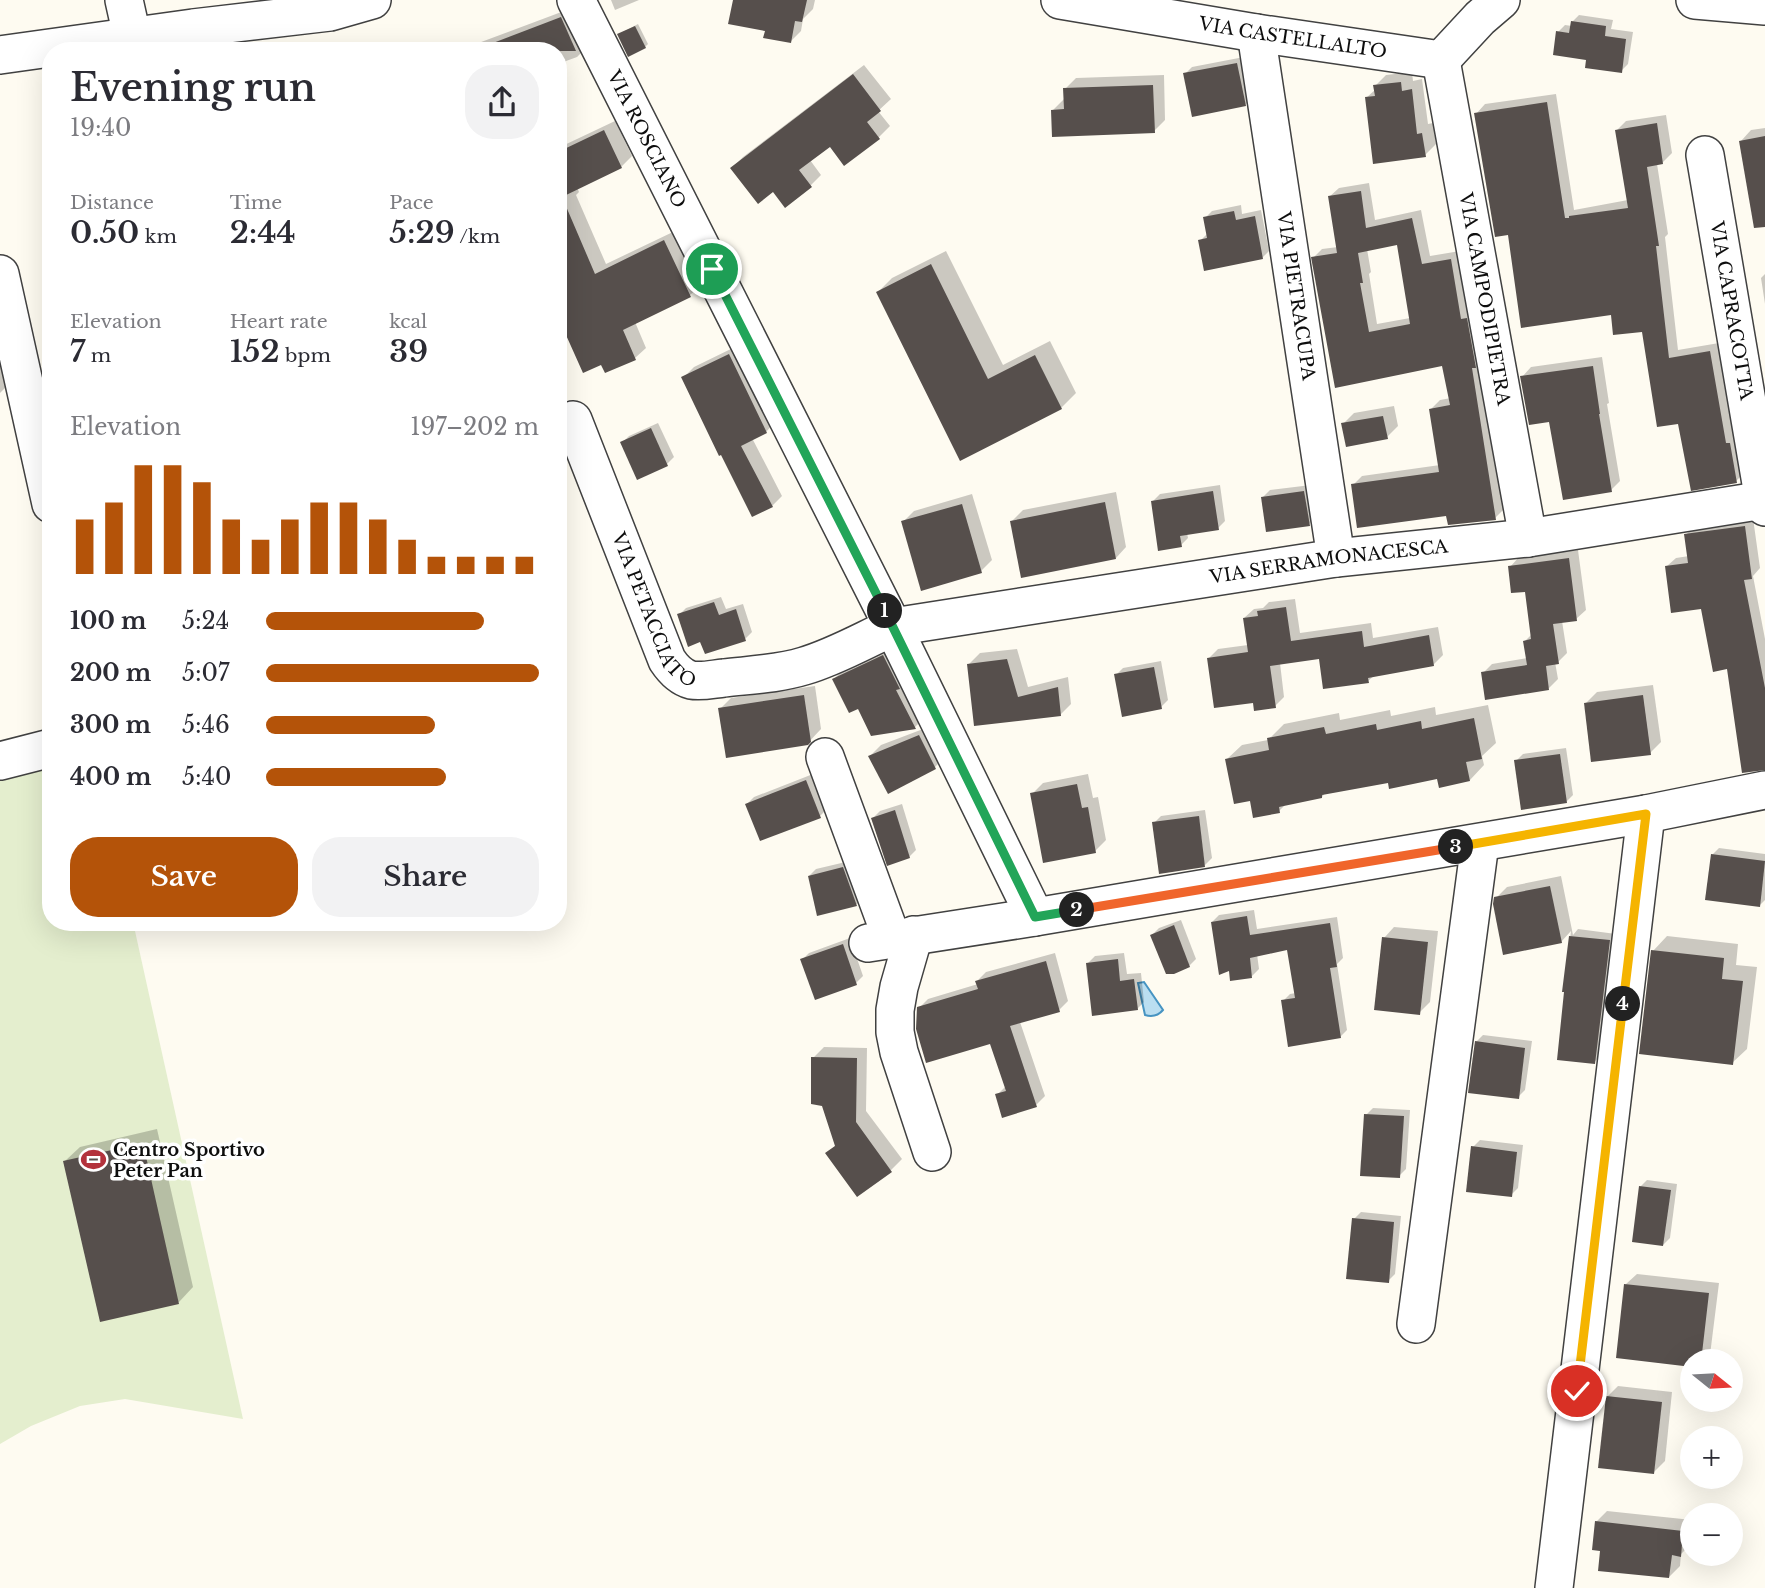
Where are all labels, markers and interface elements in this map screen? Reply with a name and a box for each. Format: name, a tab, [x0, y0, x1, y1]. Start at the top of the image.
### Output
street label: VIA CASTELLALTO	[1196, 12, 1388, 63]
text: Evening run	[70, 64, 316, 111]
button: share	[465, 65, 539, 139]
street label: VIA ROSCIANO	[602, 66, 690, 212]
text: 19:40	[70, 114, 131, 142]
street label: VIA CAMPODIPIETRA	[1454, 190, 1515, 408]
text: Distance	[70, 191, 154, 214]
text: Time	[230, 191, 282, 214]
text: Pace	[389, 191, 434, 214]
street label: VIA PIETRACUPA	[1272, 209, 1320, 383]
text: 0.50	[70, 214, 139, 251]
text: 2:44	[230, 214, 296, 251]
text: 5:29	[389, 214, 455, 251]
street label: VIA CAPRACOTTA	[1705, 219, 1758, 403]
text: km	[139, 225, 177, 248]
text: /km	[455, 225, 500, 248]
pin	[682, 239, 742, 299]
icon: arrive	[693, 250, 731, 288]
text: Elevation	[70, 310, 162, 333]
text: Heart rate	[230, 310, 328, 333]
text: kcal	[389, 310, 427, 333]
text: 7	[70, 333, 85, 370]
text: 152	[230, 333, 280, 370]
text: 39	[389, 333, 428, 370]
text: m	[85, 344, 111, 367]
text: bpm	[280, 344, 331, 367]
text: Elevation	[70, 413, 181, 441]
text: 197–202 m	[410, 413, 539, 441]
street label: VIA PETACCIATO	[607, 528, 699, 692]
street label: VIA SERRAMONACESCA	[1207, 535, 1450, 589]
pin: 1	[868, 594, 903, 628]
text: 1	[880, 599, 889, 622]
text: 100 m	[70, 607, 146, 635]
text: 5:24	[182, 607, 229, 635]
text: 200 m	[70, 659, 151, 687]
text: 5:07	[182, 659, 230, 687]
text: 300 m	[70, 711, 151, 739]
text: 5:46	[182, 711, 230, 739]
text: 400 m	[70, 763, 152, 791]
text: 5:40	[182, 763, 232, 791]
pin: 3	[1438, 830, 1474, 864]
text: 3	[1449, 835, 1462, 858]
button: Save	[70, 837, 298, 917]
button: Share	[312, 837, 539, 917]
pin: 2	[1060, 892, 1094, 928]
text: 2	[1070, 898, 1083, 921]
pin: 4	[1606, 986, 1640, 1021]
text: 4	[1616, 992, 1629, 1015]
place label: Centro Sportivo Peter Pan	[113, 1139, 265, 1182]
sports icon: Centro Sportivo Peter Pan	[79, 1146, 107, 1174]
north arrow	[1680, 1349, 1743, 1412]
map controls	[1680, 1349, 1743, 1566]
pin	[1547, 1361, 1607, 1421]
icon: check	[1558, 1372, 1596, 1410]
button: +	[1680, 1426, 1743, 1489]
button: −	[1680, 1503, 1743, 1566]

